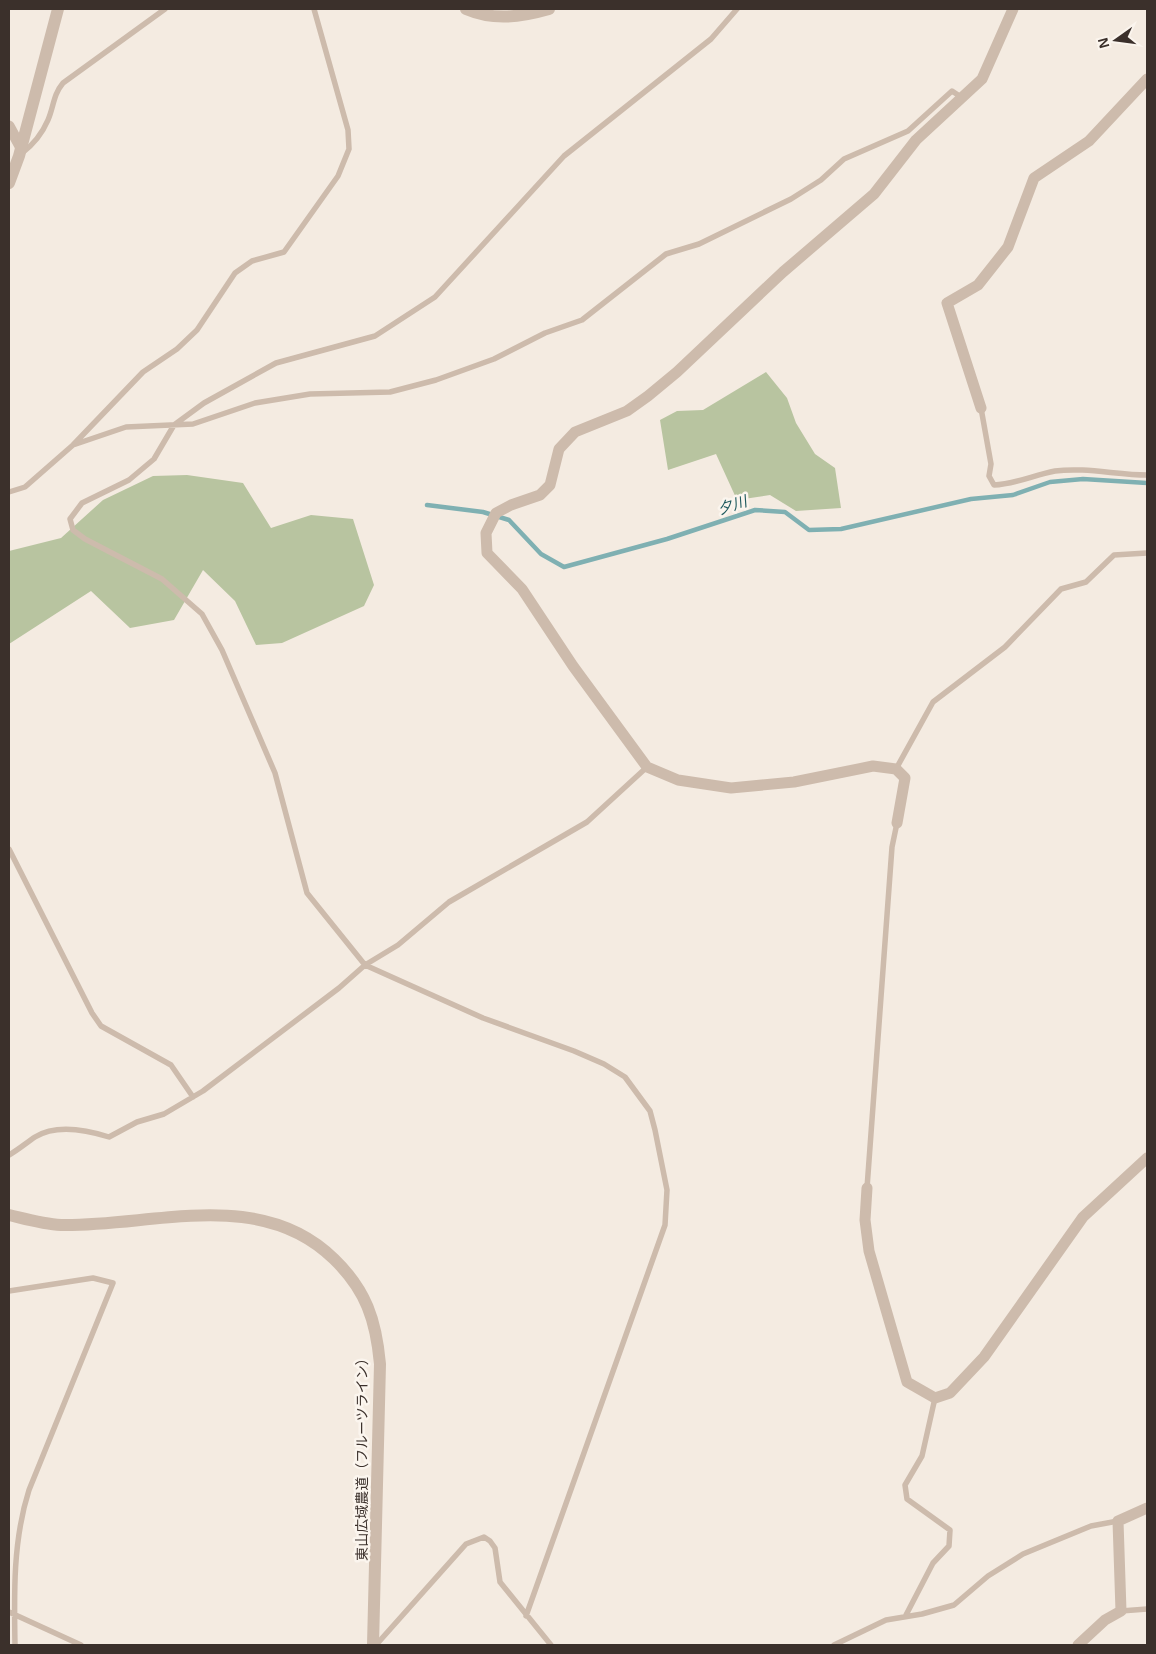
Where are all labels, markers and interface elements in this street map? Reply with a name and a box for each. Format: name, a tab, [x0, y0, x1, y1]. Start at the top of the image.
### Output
north arrow	[1091, 15, 1141, 65]
text: N	[1094, 36, 1112, 50]
water label: 夕川	[715, 492, 751, 518]
street label: 東山広域農道（フルーツライン）	[354, 1351, 370, 1561]

